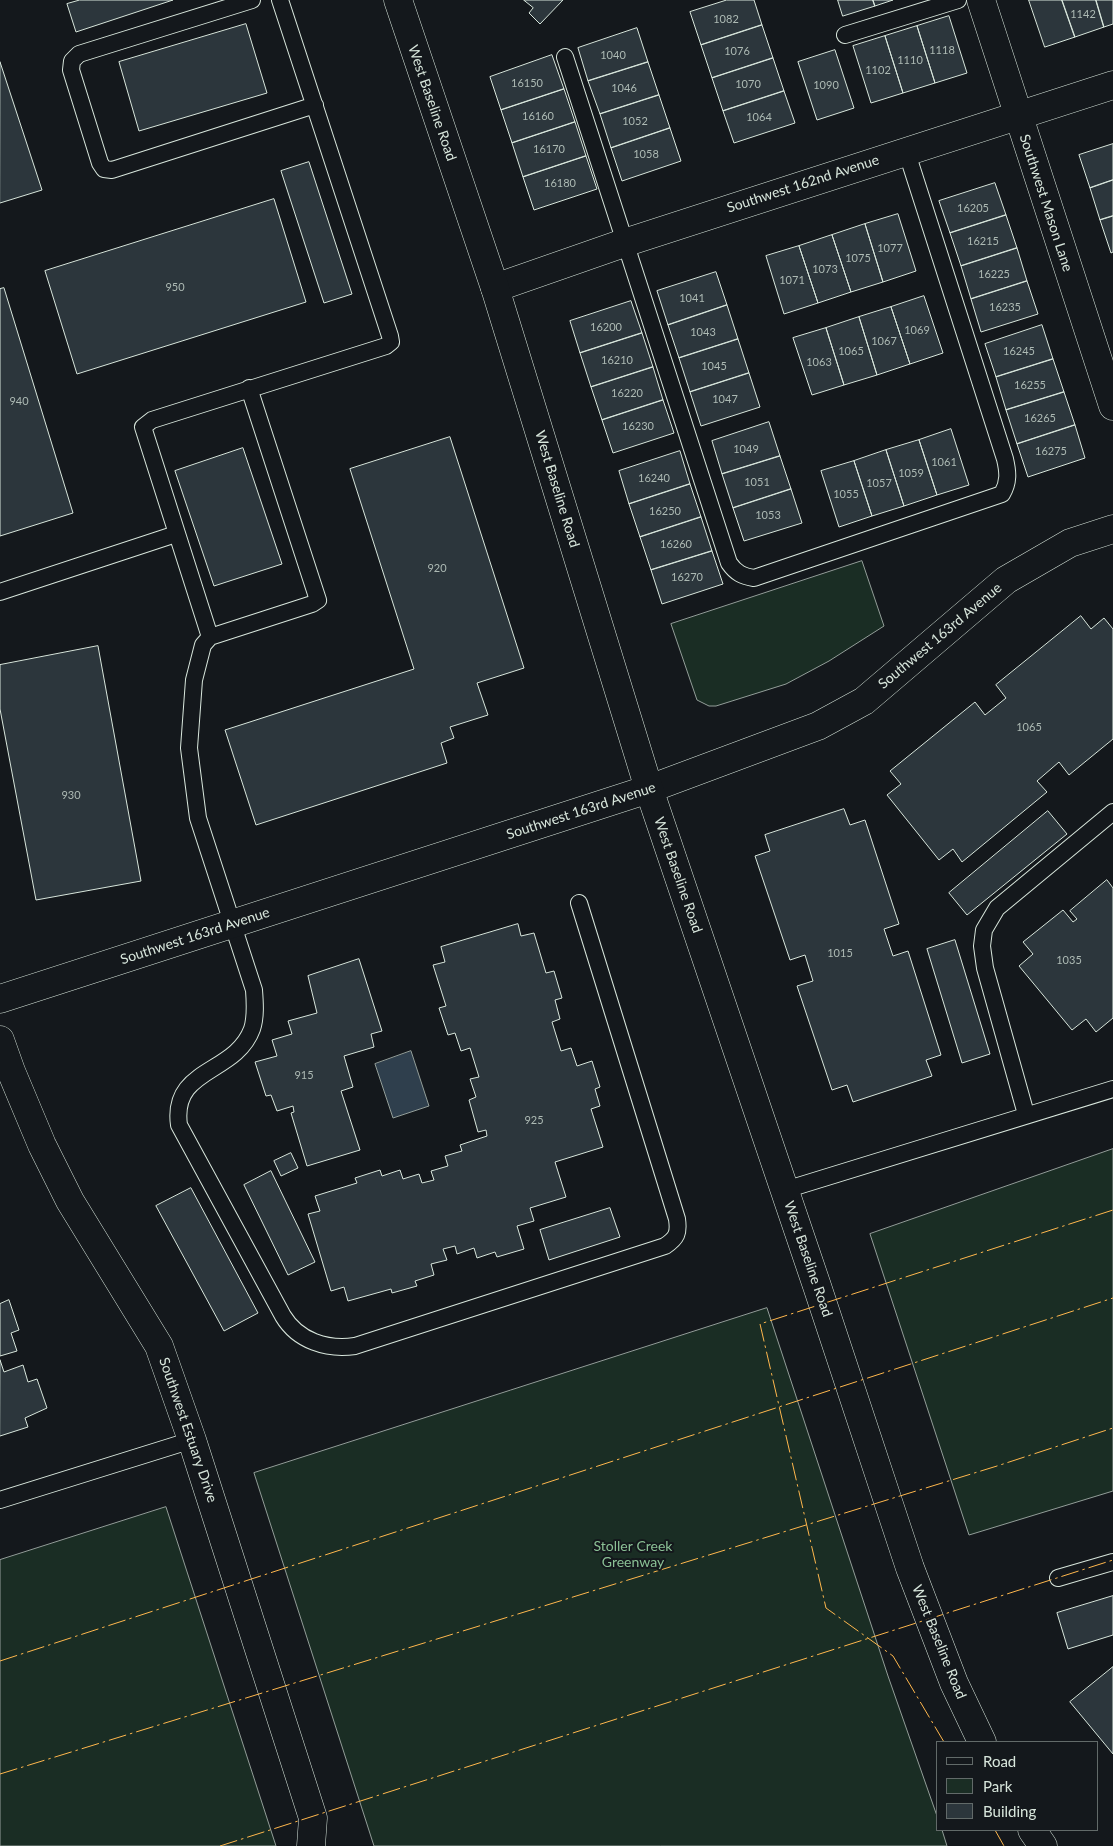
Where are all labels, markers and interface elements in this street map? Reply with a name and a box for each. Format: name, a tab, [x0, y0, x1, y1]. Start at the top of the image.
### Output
house number: 1142	[1070, 7, 1096, 21]
house number: 1082	[713, 12, 739, 26]
street label: West Baseline Road	[404, 43, 460, 163]
house number: 1118	[929, 43, 955, 57]
house number: 1076	[724, 44, 750, 58]
house number: 1040	[600, 48, 626, 62]
house number: 1110	[897, 53, 923, 67]
house number: 1102	[865, 63, 891, 77]
house number: 16150	[511, 76, 543, 90]
house number: 1070	[735, 77, 761, 91]
house number: 1090	[813, 78, 839, 92]
house number: 1046	[611, 81, 637, 95]
house number: 16160	[522, 109, 554, 123]
house number: 1064	[746, 110, 772, 124]
house number: 1052	[622, 114, 648, 128]
street label: Southwest Mason Lane	[1016, 132, 1076, 274]
house number: 16170	[533, 142, 565, 156]
house number: 1058	[633, 147, 659, 161]
street label: Southwest 162nd Avenue	[725, 151, 881, 217]
house number: 16180	[544, 176, 576, 190]
house number: 16205	[957, 201, 989, 215]
house number: 16215	[967, 234, 999, 248]
house number: 1077	[877, 241, 903, 255]
house number: 1075	[845, 251, 871, 265]
house number: 1073	[812, 262, 838, 276]
house number: 16225	[978, 267, 1010, 281]
house number: 1071	[779, 273, 805, 287]
house number: 950	[165, 280, 185, 294]
house number: 1041	[679, 291, 705, 305]
house number: 16235	[989, 300, 1021, 314]
house number: 16200	[590, 320, 622, 334]
house number: 1069	[904, 323, 930, 337]
house number: 1043	[690, 325, 716, 339]
house number: 1067	[871, 334, 897, 348]
house number: 1065	[838, 344, 864, 358]
house number: 16245	[1003, 344, 1035, 358]
house number: 16210	[601, 353, 633, 367]
house number: 1063	[806, 355, 832, 369]
house number: 1045	[701, 359, 727, 373]
house number: 16255	[1014, 378, 1046, 392]
house number: 16220	[611, 386, 643, 400]
house number: 1047	[712, 392, 738, 406]
house number: 940	[9, 394, 29, 408]
house number: 16265	[1024, 411, 1056, 425]
house number: 16230	[622, 419, 654, 433]
street label: West Baseline Road	[531, 428, 583, 550]
house number: 1049	[733, 442, 759, 456]
house number: 16275	[1035, 444, 1067, 458]
house number: 1061	[931, 455, 957, 469]
house number: 1059	[898, 466, 924, 480]
house number: 16240	[638, 471, 670, 485]
house number: 1051	[744, 475, 770, 489]
house number: 1057	[866, 476, 892, 490]
house number: 1055	[833, 487, 859, 501]
house number: 16250	[649, 504, 681, 518]
house number: 1053	[755, 508, 781, 522]
house number: 16260	[660, 537, 692, 551]
house number: 920	[427, 561, 447, 575]
house number: 16270	[671, 570, 703, 584]
street label: Southwest 163rd Avenue	[875, 579, 1005, 693]
house number: 1065	[1016, 720, 1042, 734]
street label: Southwest 163rd Avenue	[504, 779, 658, 843]
house number: 930	[61, 788, 81, 802]
street label: West Baseline Road	[650, 815, 706, 935]
street label: Southwest 163rd Avenue	[118, 904, 272, 968]
house number: 1015	[827, 946, 853, 960]
house number: 1035	[1056, 953, 1082, 967]
house number: 915	[294, 1068, 314, 1082]
house number: 925	[524, 1113, 544, 1127]
street label: West Baseline Road	[780, 1199, 836, 1319]
street label: Southwest Estuary Drive	[155, 1355, 221, 1505]
park label: Stoller Creek Greenway	[594, 1538, 672, 1570]
street label: West Baseline Road	[908, 1582, 970, 1702]
legend	[936, 1741, 1098, 1831]
text: Road	[983, 1752, 1016, 1770]
text: Park	[983, 1777, 1012, 1795]
text: Building	[983, 1802, 1036, 1820]

